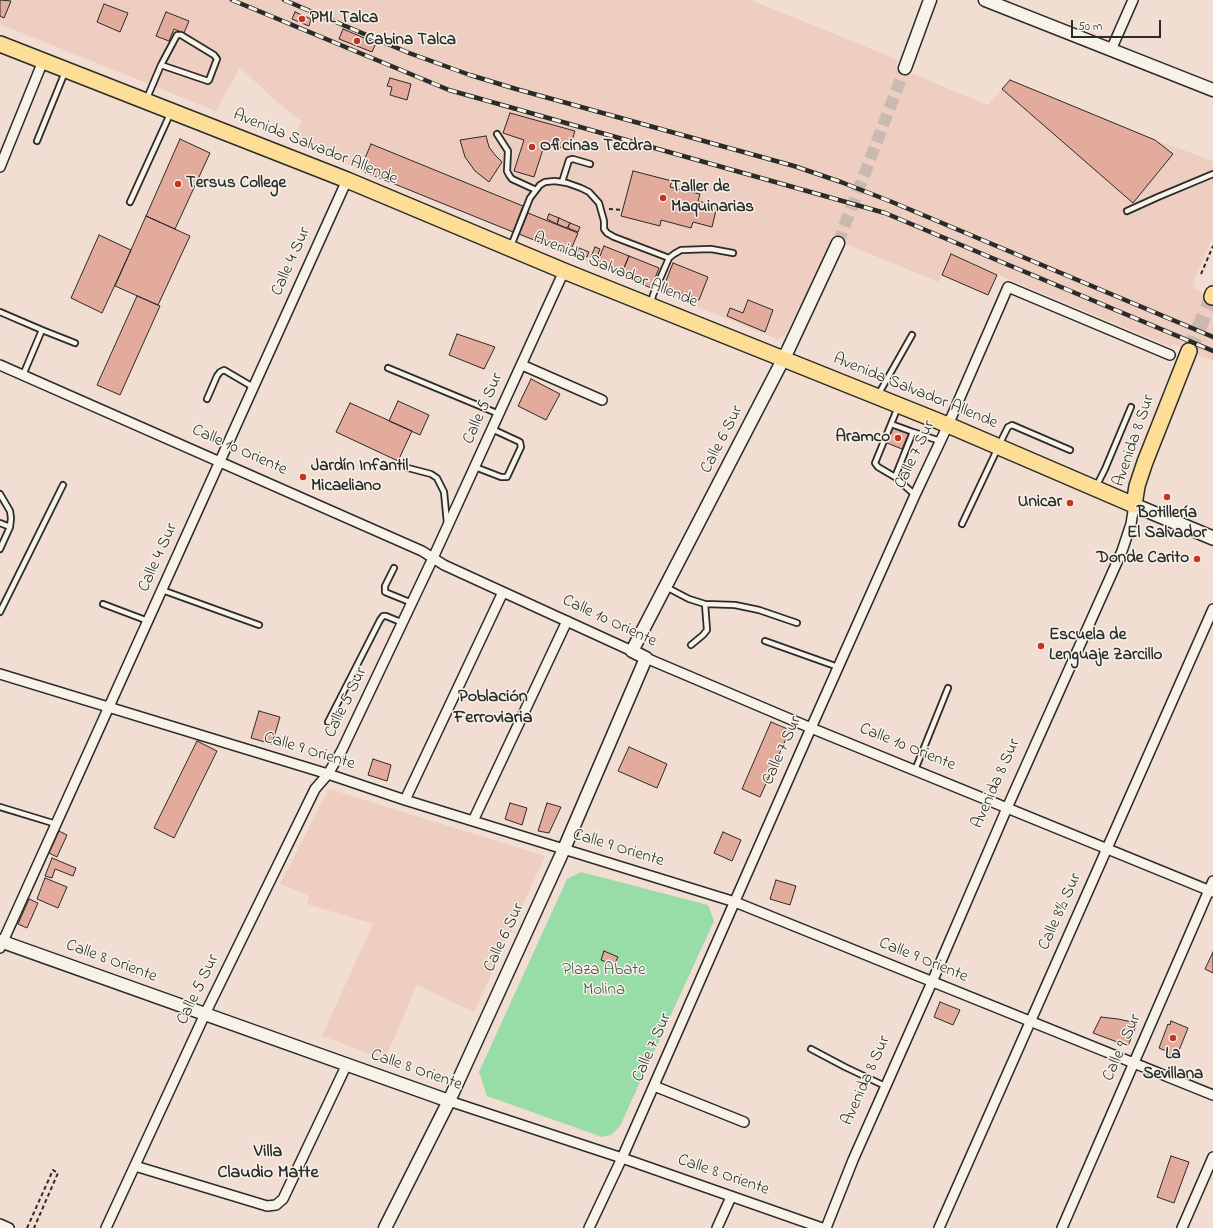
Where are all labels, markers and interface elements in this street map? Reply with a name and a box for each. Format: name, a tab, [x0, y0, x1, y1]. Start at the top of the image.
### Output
place label: PML Talca	[310, 9, 378, 29]
scale bar	[1073, 12, 1163, 38]
marker: PML Talca	[297, 14, 307, 24]
text: 50 m	[1078, 18, 1102, 36]
place label: Cabina Talca	[365, 31, 456, 51]
marker: Cabina Talca	[352, 36, 362, 46]
street label: Avenida Salvador Allende	[230, 106, 400, 190]
place label: Oficinas Tecdra	[540, 137, 652, 157]
marker: Oficinas Tecdra	[527, 142, 537, 152]
place label: Tersus College	[186, 174, 286, 194]
place label: Taller de Maquinarias	[671, 178, 754, 218]
marker: Tersus College	[173, 179, 183, 189]
marker: Taller de Maquinarias	[658, 193, 668, 203]
street label: Calle 4 Sur	[268, 224, 316, 300]
street label: Avenida Salvador Allende	[530, 229, 700, 313]
street label: Avenida Salvador Allende	[830, 350, 1000, 434]
street label: Calle 5 Sur	[459, 370, 509, 448]
street label: Avenida 8 Sur	[1110, 392, 1160, 490]
street label: Calle 6 Sur	[697, 403, 749, 477]
street label: Calle 7 Sur	[891, 418, 941, 492]
street label: Calle 10 Oriente	[188, 421, 290, 481]
place label: Aramco	[835, 428, 890, 448]
marker: Aramco	[893, 433, 903, 443]
place label: Jardín Infantil Micaeliano	[311, 457, 408, 497]
marker: Jardín Infantil Micaeliano	[298, 472, 308, 482]
marker: Botillería El Salvador	[1162, 492, 1172, 502]
place label: Unicar	[1018, 493, 1062, 513]
marker: Unicar	[1065, 498, 1075, 508]
place label: Botillería El Salvador	[1127, 504, 1207, 544]
street label: Calle 4 Sur	[135, 520, 183, 596]
place label: Donde Carito	[1096, 549, 1189, 569]
marker: Donde Carito	[1192, 554, 1202, 564]
street label: Calle 10 Oriente	[559, 591, 659, 653]
place label: Escuela de Lenguaje Zarcillo	[1049, 626, 1162, 666]
marker: Escuela de Lenguaje Zarcillo	[1036, 641, 1046, 651]
street label: Calle 5 Sur	[321, 664, 373, 742]
district label: Población Ferroviaria	[454, 687, 532, 730]
street label: Calle 7 Sur	[759, 713, 807, 789]
street label: Calle 10 Oriente	[856, 719, 958, 777]
street label: Calle 9 Oriente	[261, 728, 357, 776]
street label: Avenida 8 Sur	[968, 736, 1026, 832]
street label: Calle 9 Oriente	[570, 825, 666, 873]
street label: Calle 8½ Sur	[1035, 870, 1087, 954]
street label: Calle 6 Sur	[480, 900, 530, 976]
street label: Calle 9 Oriente	[875, 934, 971, 988]
street label: Calle 8 Oriente	[63, 936, 159, 988]
street label: Calle 5 Sur	[173, 951, 225, 1029]
park label: Plaza Abate Molina	[562, 961, 646, 1001]
street label: Calle 7 Sur	[629, 1010, 677, 1086]
street label: Calle 9 Sur	[1099, 1011, 1147, 1085]
street label: Avenida 8 Sur	[838, 1033, 896, 1129]
marker: La Sevillana	[1168, 1033, 1178, 1043]
place label: La Sevillana	[1143, 1045, 1203, 1085]
street label: Calle 8 Oriente	[368, 1046, 464, 1096]
district label: Villa Claudio Matte	[218, 1142, 318, 1184]
street label: Calle 8 Oriente	[675, 1151, 771, 1201]

